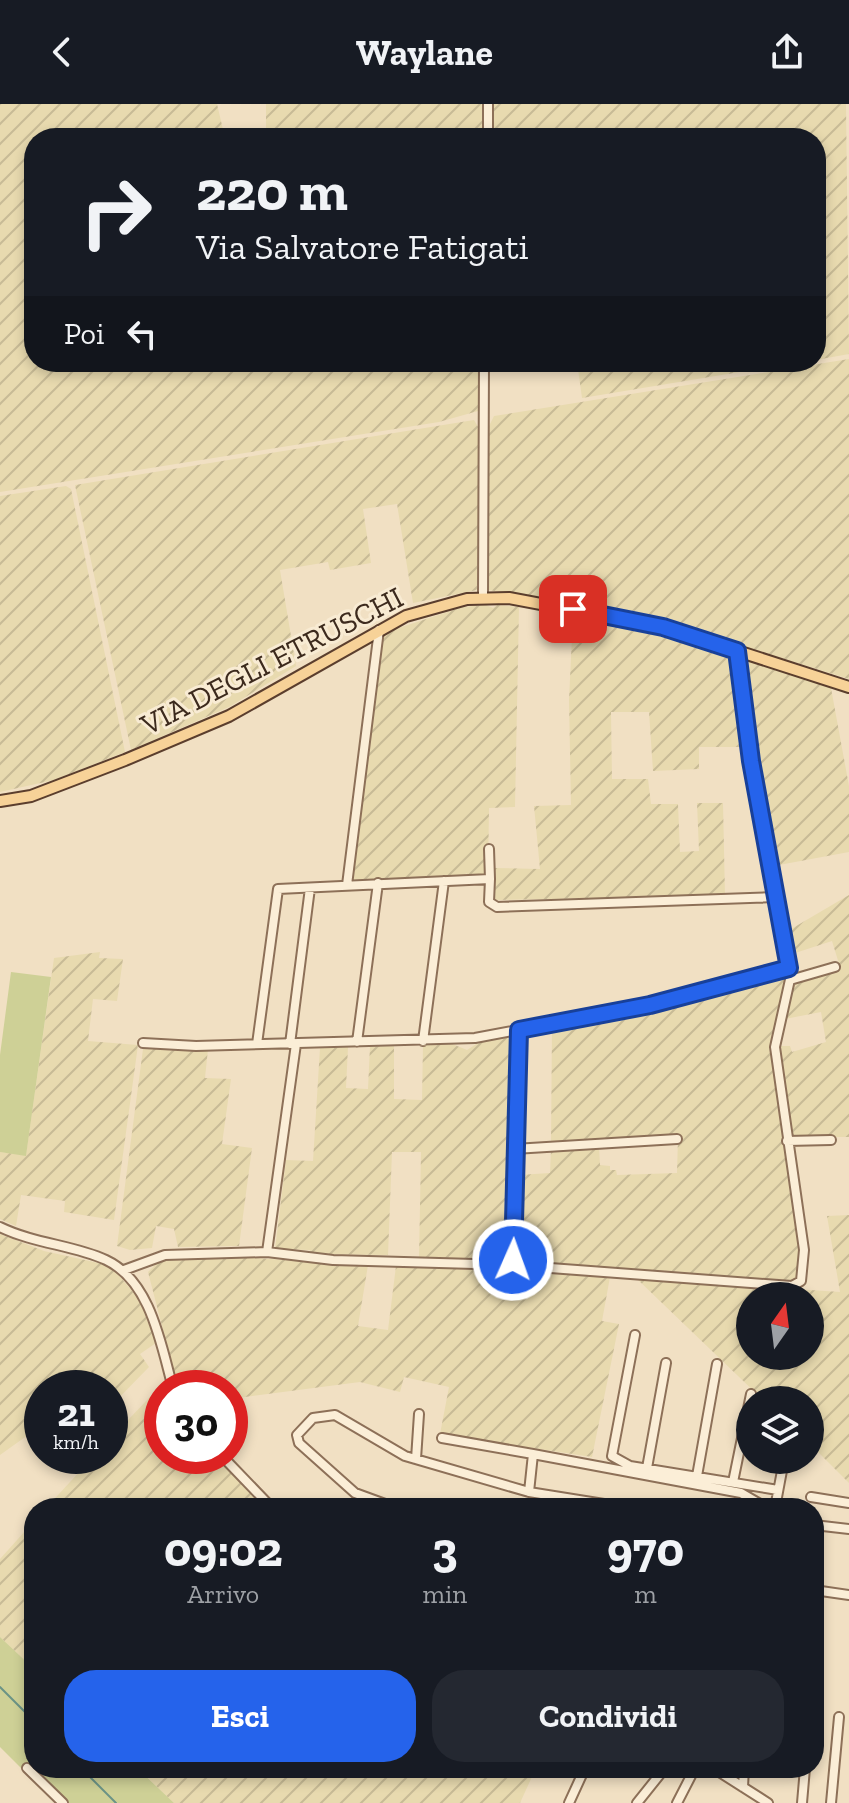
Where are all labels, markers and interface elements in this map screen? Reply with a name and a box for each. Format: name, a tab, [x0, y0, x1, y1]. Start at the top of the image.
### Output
icon: back	[40, 30, 84, 74]
icon: share	[765, 30, 809, 74]
text: Waylane	[356, 31, 493, 74]
text: 220 m	[196, 157, 348, 224]
icon: right	[64, 160, 168, 264]
text: Via Salvatore Fatigati	[196, 225, 529, 268]
icon: left	[120, 312, 164, 356]
text: Poi	[64, 316, 104, 352]
pin	[539, 575, 607, 643]
street label: VIA DEGLI ETRUSCHI	[134, 579, 409, 743]
icon: arrive	[551, 587, 595, 631]
position arrow	[471, 1218, 555, 1302]
north arrow	[736, 1282, 824, 1370]
map controls	[736, 1282, 824, 1474]
speed limit sign: 30	[144, 1370, 248, 1474]
button: layers	[736, 1386, 824, 1474]
text: 21	[57, 1388, 95, 1436]
text: km/h	[53, 1430, 99, 1454]
text: 09:02	[164, 1521, 283, 1578]
text: 3	[432, 1521, 458, 1578]
text: 970	[607, 1521, 684, 1578]
text: Arrivo	[187, 1578, 259, 1610]
text: min	[422, 1578, 467, 1610]
text: m	[634, 1578, 657, 1610]
button: Esci	[64, 1670, 416, 1762]
button: Condividi	[432, 1670, 784, 1762]

